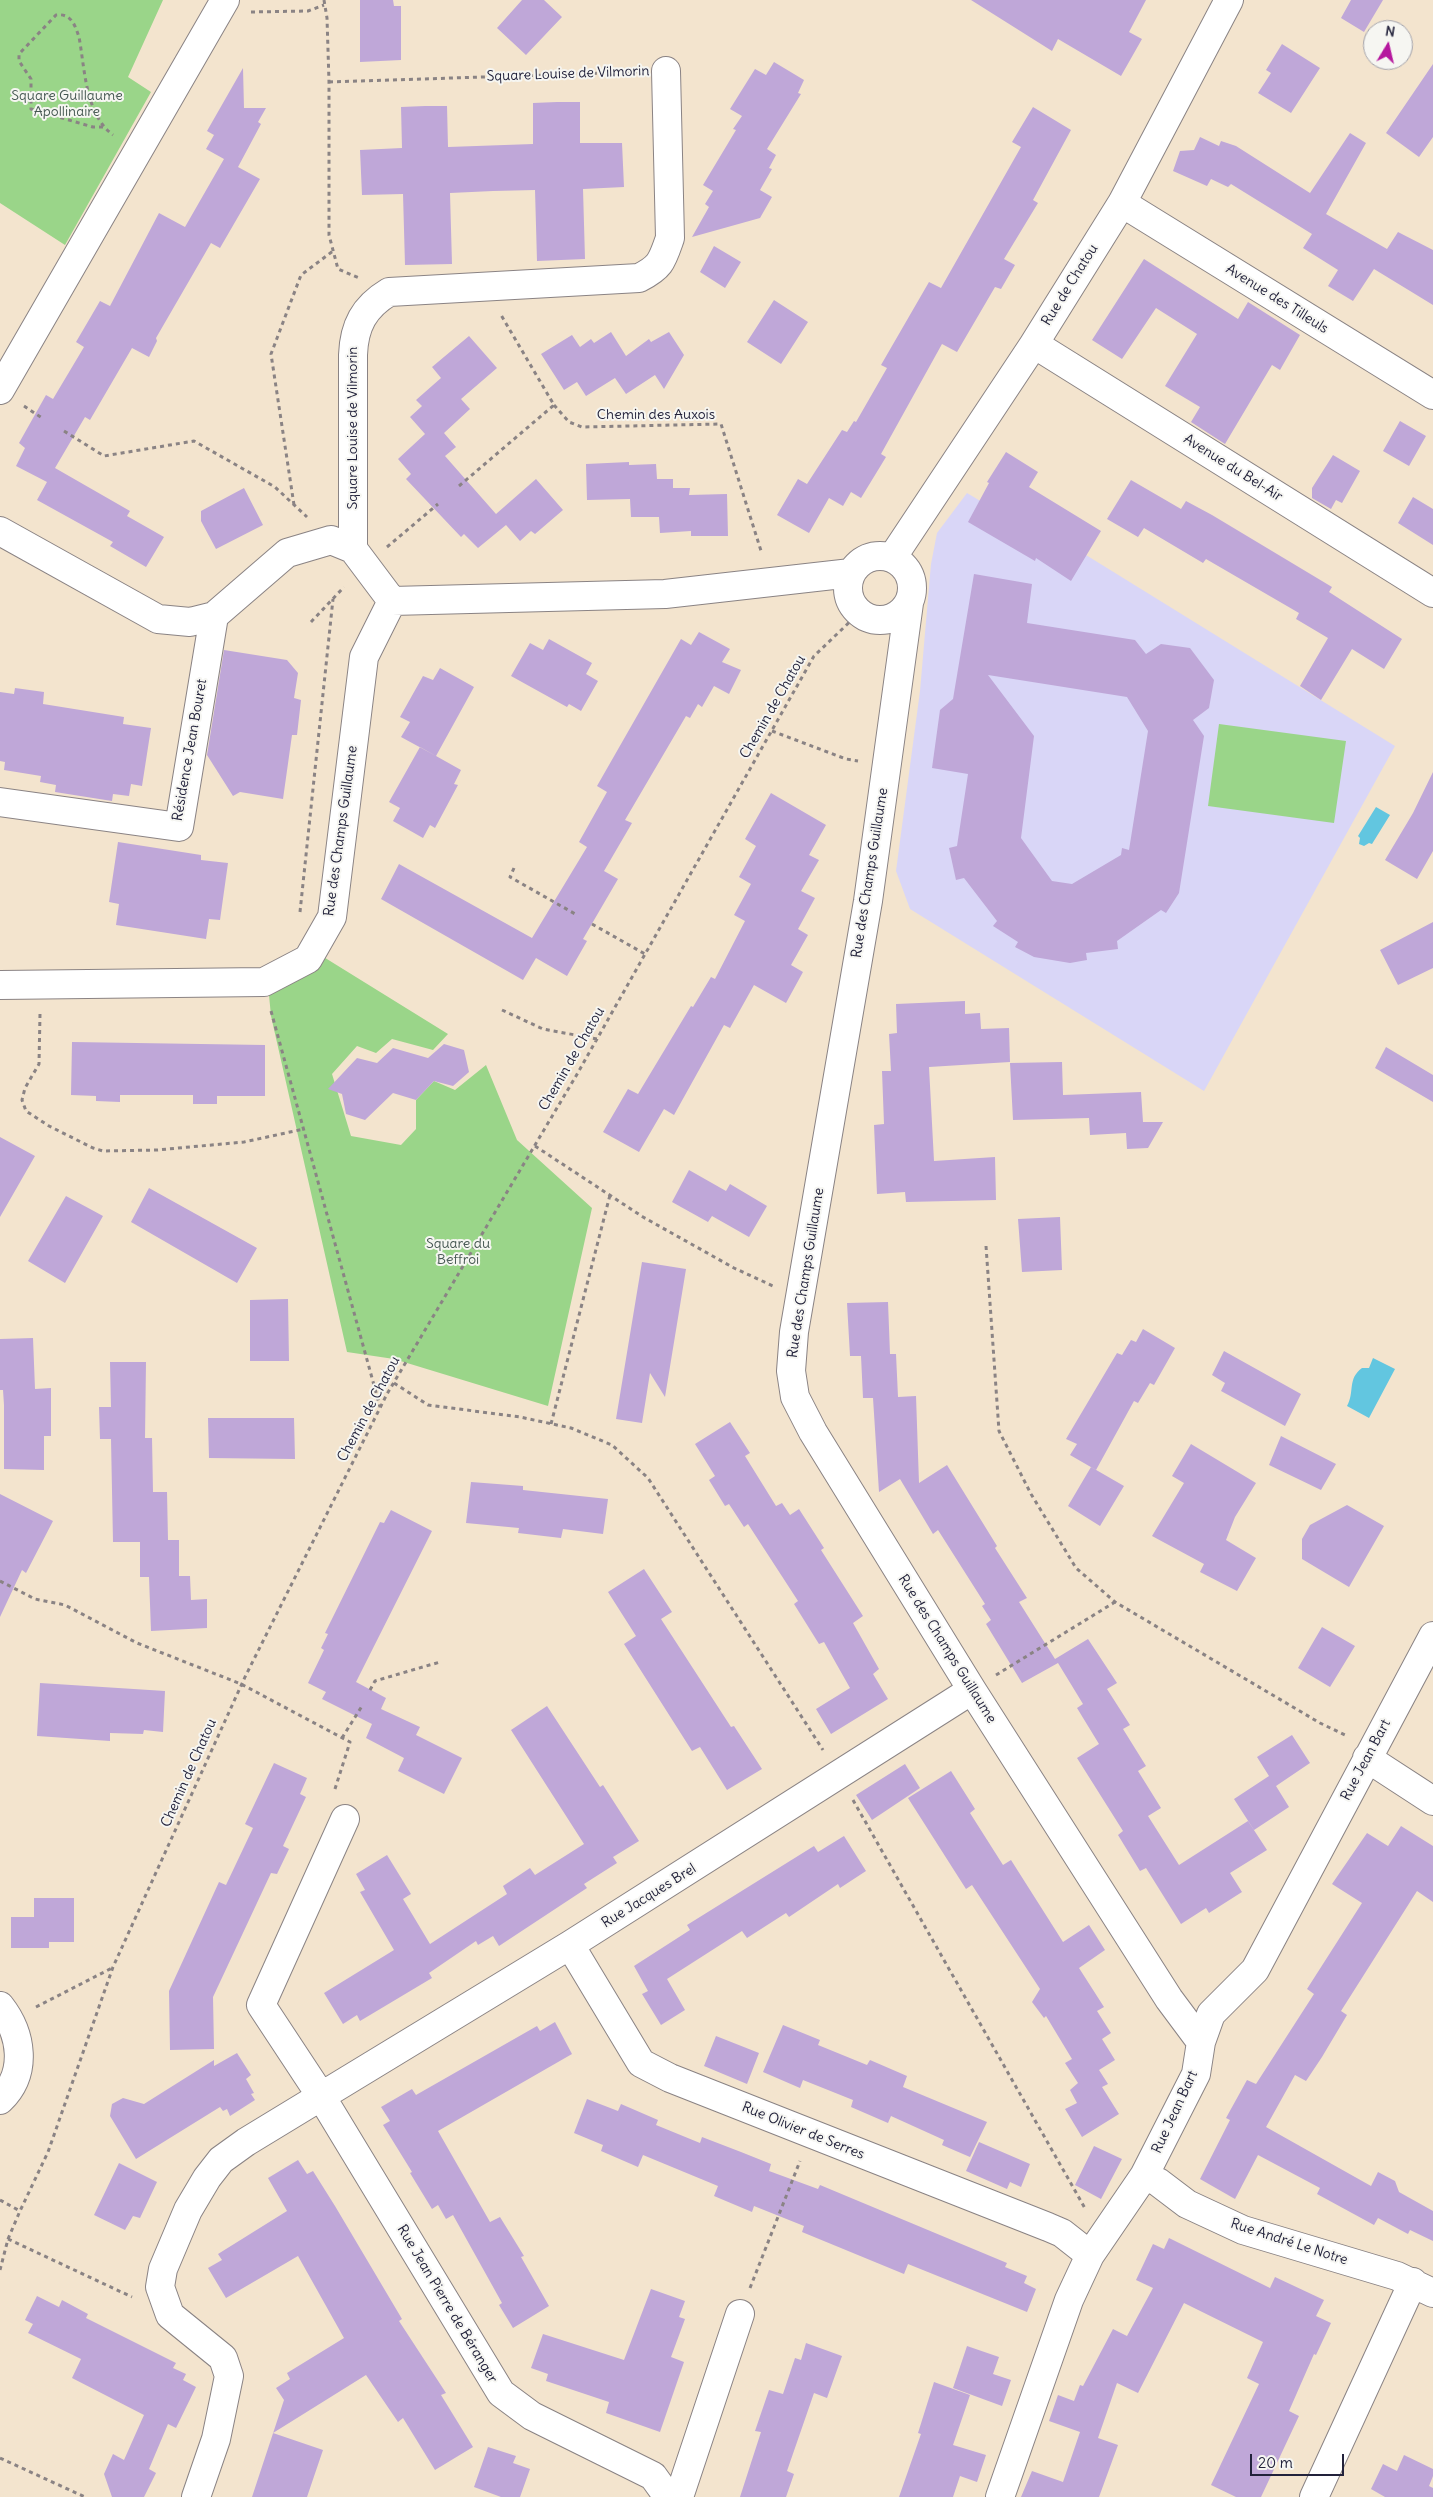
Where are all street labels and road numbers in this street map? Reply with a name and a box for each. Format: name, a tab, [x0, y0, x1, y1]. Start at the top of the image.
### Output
street label: Square Louise de Vilmorin	[486, 63, 650, 85]
street label: Rue de Chatou	[1038, 241, 1102, 329]
street label: Avenue des Tilleuls	[1223, 261, 1331, 337]
street label: Square Louise de Vilmorin	[345, 347, 361, 509]
street label: Chemin des Auxois	[597, 407, 715, 423]
street label: Avenue du Bel-Air	[1180, 431, 1286, 505]
street label: Chemin de Chatou	[737, 652, 809, 762]
street label: Résidence Jean Bouret	[169, 678, 211, 822]
street label: Rue des Champs Guillaume	[321, 745, 361, 917]
street label: Rue des Champs Guillaume	[848, 787, 892, 959]
street label: Chemin de Chatou	[536, 1004, 608, 1114]
street label: Rue des Champs Guillaume	[784, 1187, 828, 1359]
street label: Chemin de Chatou	[334, 1354, 404, 1464]
street label: Rue des Champs Guillaume	[894, 1572, 1000, 1726]
street label: Chemin de Chatou	[158, 1716, 220, 1830]
street label: Rue Jean Bart	[1338, 1717, 1394, 1803]
street label: Rue Jacques Brel	[599, 1860, 699, 1932]
street label: Rue Jean Bart	[1148, 2068, 1202, 2156]
street label: Rue Olivier de Serres	[739, 2099, 867, 2163]
street label: Rue André Le Notre	[1228, 2215, 1350, 2269]
street label: Rue Jean Pierre de Béranger	[393, 2222, 501, 2386]

